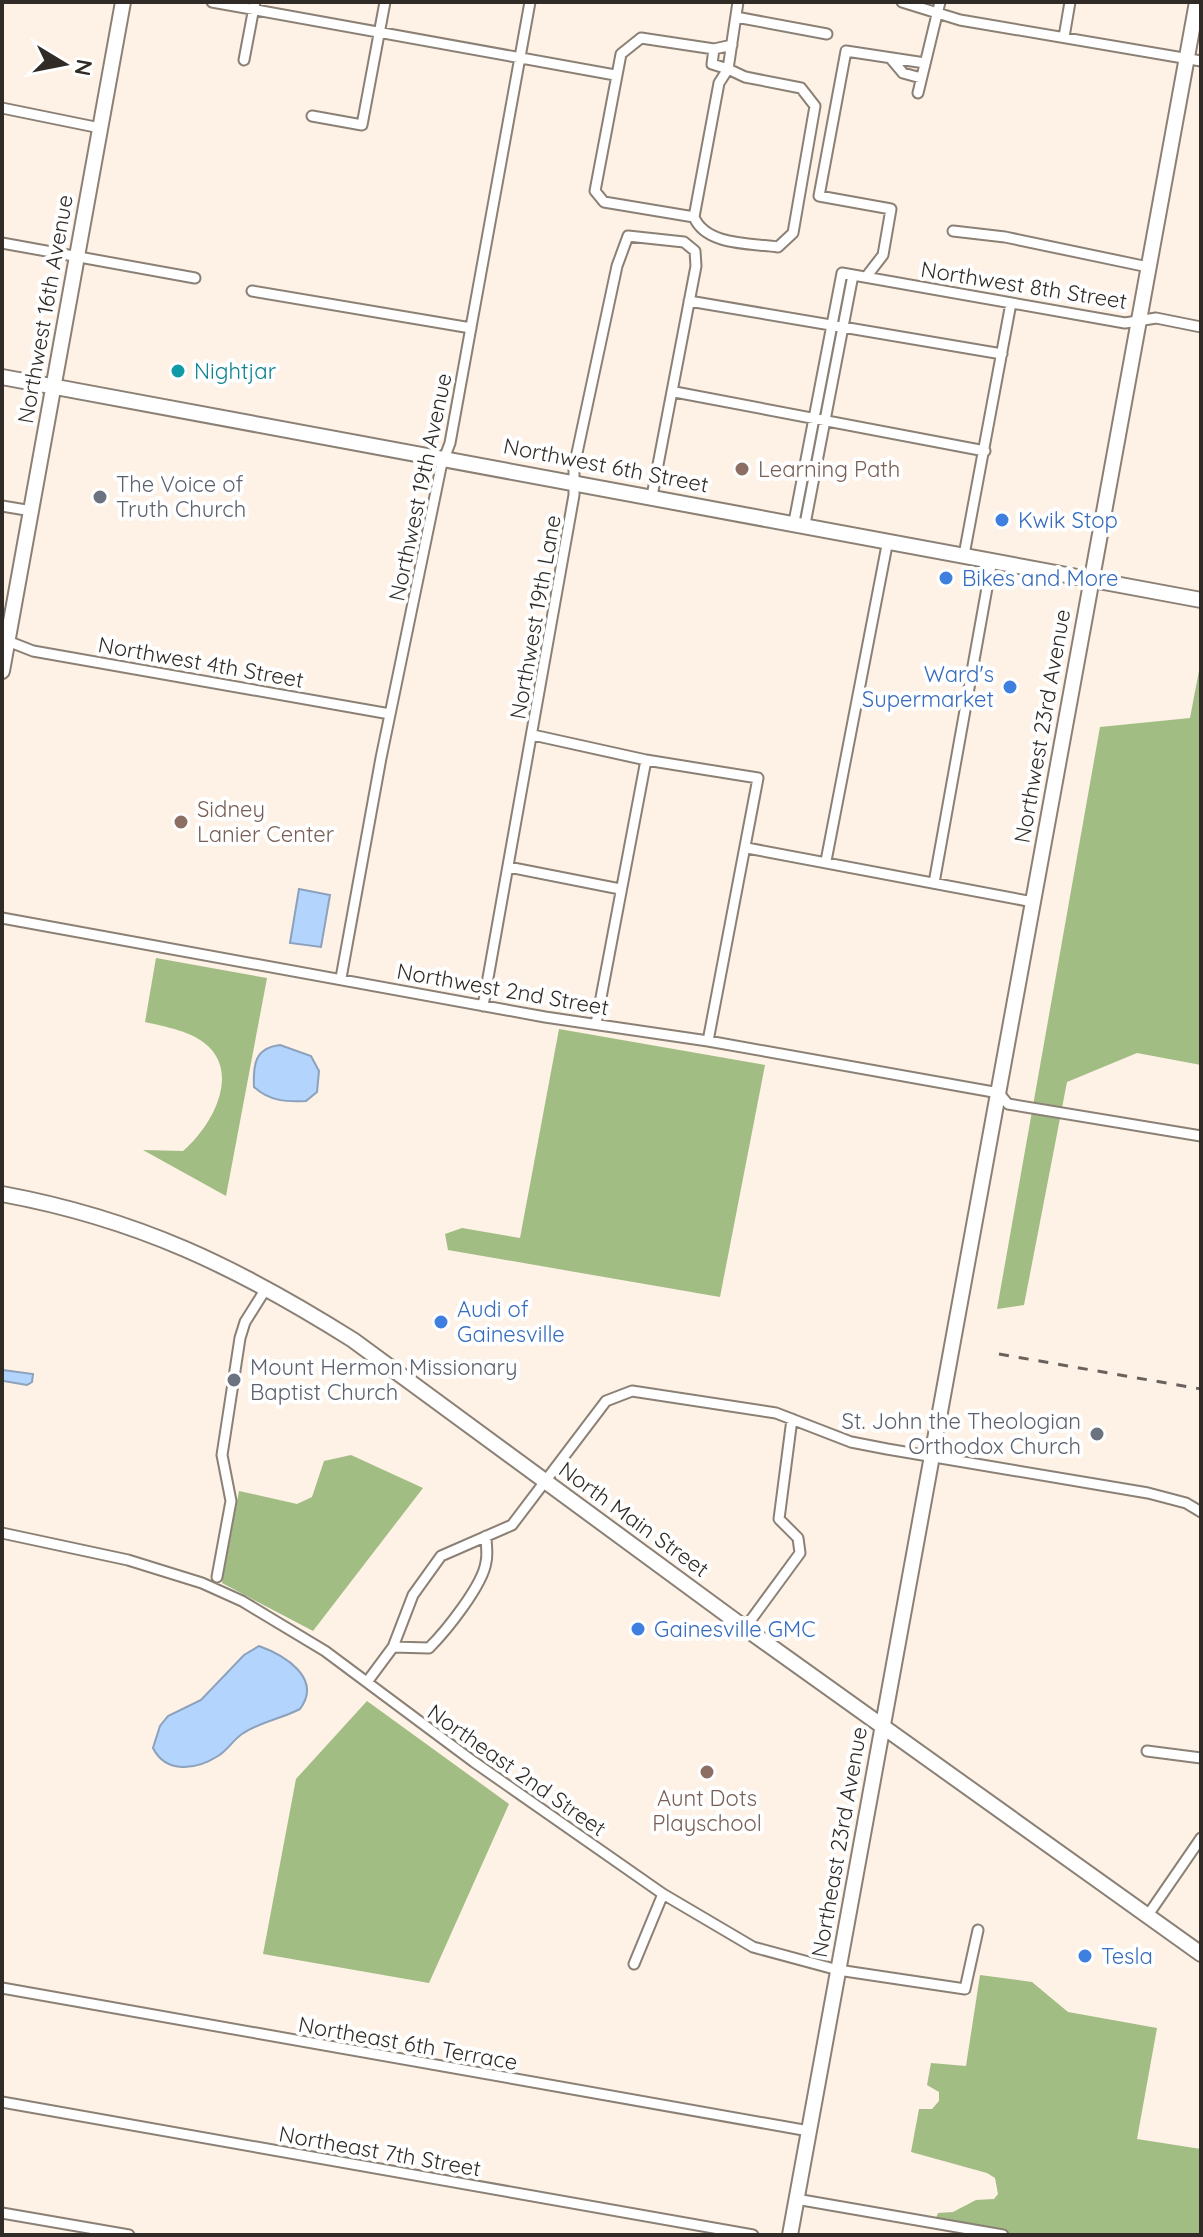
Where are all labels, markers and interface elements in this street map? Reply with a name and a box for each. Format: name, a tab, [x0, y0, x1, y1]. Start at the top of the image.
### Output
north arrow	[24, 24, 104, 104]
text: N	[69, 57, 99, 78]
street label: Northwest 16th Avenue	[11, 192, 79, 426]
street label: Northwest 8th Street	[919, 255, 1129, 315]
place label: Nightjar	[194, 357, 277, 385]
marker: Nightjar	[169, 362, 187, 380]
street label: Northwest 19th Avenue	[382, 371, 458, 603]
street label: Northwest 6th Street	[501, 431, 711, 499]
place label: Learning Path	[758, 455, 900, 483]
marker: Learning Path	[733, 460, 751, 478]
place label: The Voice of Truth Church	[116, 470, 246, 523]
marker: The Voice of Truth Church	[91, 488, 109, 506]
place label: Kwik Stop	[1018, 506, 1118, 534]
marker: Kwik Stop	[993, 511, 1011, 529]
street label: Northwest 19th Lane	[503, 513, 567, 721]
place label: Bikes and More	[962, 564, 1118, 592]
marker: Bikes and More	[937, 569, 955, 587]
street label: Northwest 23rd Avenue	[1008, 607, 1076, 845]
street label: Northwest 4th Street	[96, 630, 306, 694]
place label: Ward's Supermarket	[862, 660, 994, 713]
marker: Ward's Supermarket	[1001, 678, 1019, 696]
place label: Sidney Lanier Center	[197, 795, 335, 848]
marker: Sidney Lanier Center	[172, 813, 190, 831]
street label: Northwest 2nd Street	[395, 957, 611, 1021]
place label: Audi of Gainesville	[457, 1295, 565, 1348]
marker: Audi of Gainesville	[432, 1313, 450, 1331]
place label: Mount Hermon Missionary Baptist Church	[250, 1353, 518, 1406]
marker: Mount Hermon Missionary Baptist Church	[225, 1371, 243, 1389]
place label: St. John the Theologian Orthodox Church	[842, 1407, 1081, 1460]
marker: St. John the Theologian Orthodox Church	[1088, 1425, 1106, 1443]
street label: North Main Street	[553, 1455, 715, 1583]
place label: Gainesville GMC	[654, 1615, 816, 1643]
marker: Gainesville GMC	[629, 1620, 647, 1638]
street label: Northeast 2nd Street	[422, 1698, 612, 1842]
street label: Northeast 23rd Avenue	[805, 1725, 873, 1959]
marker: Aunt Dots Playschool	[698, 1763, 716, 1781]
place label: Aunt Dots Playschool	[652, 1784, 762, 1837]
place label: Tesla	[1101, 1942, 1153, 1970]
marker: Tesla	[1076, 1947, 1094, 1965]
street label: Northeast 6th Terrace	[296, 2010, 520, 2076]
street label: Northeast 7th Street	[277, 2119, 483, 2183]

